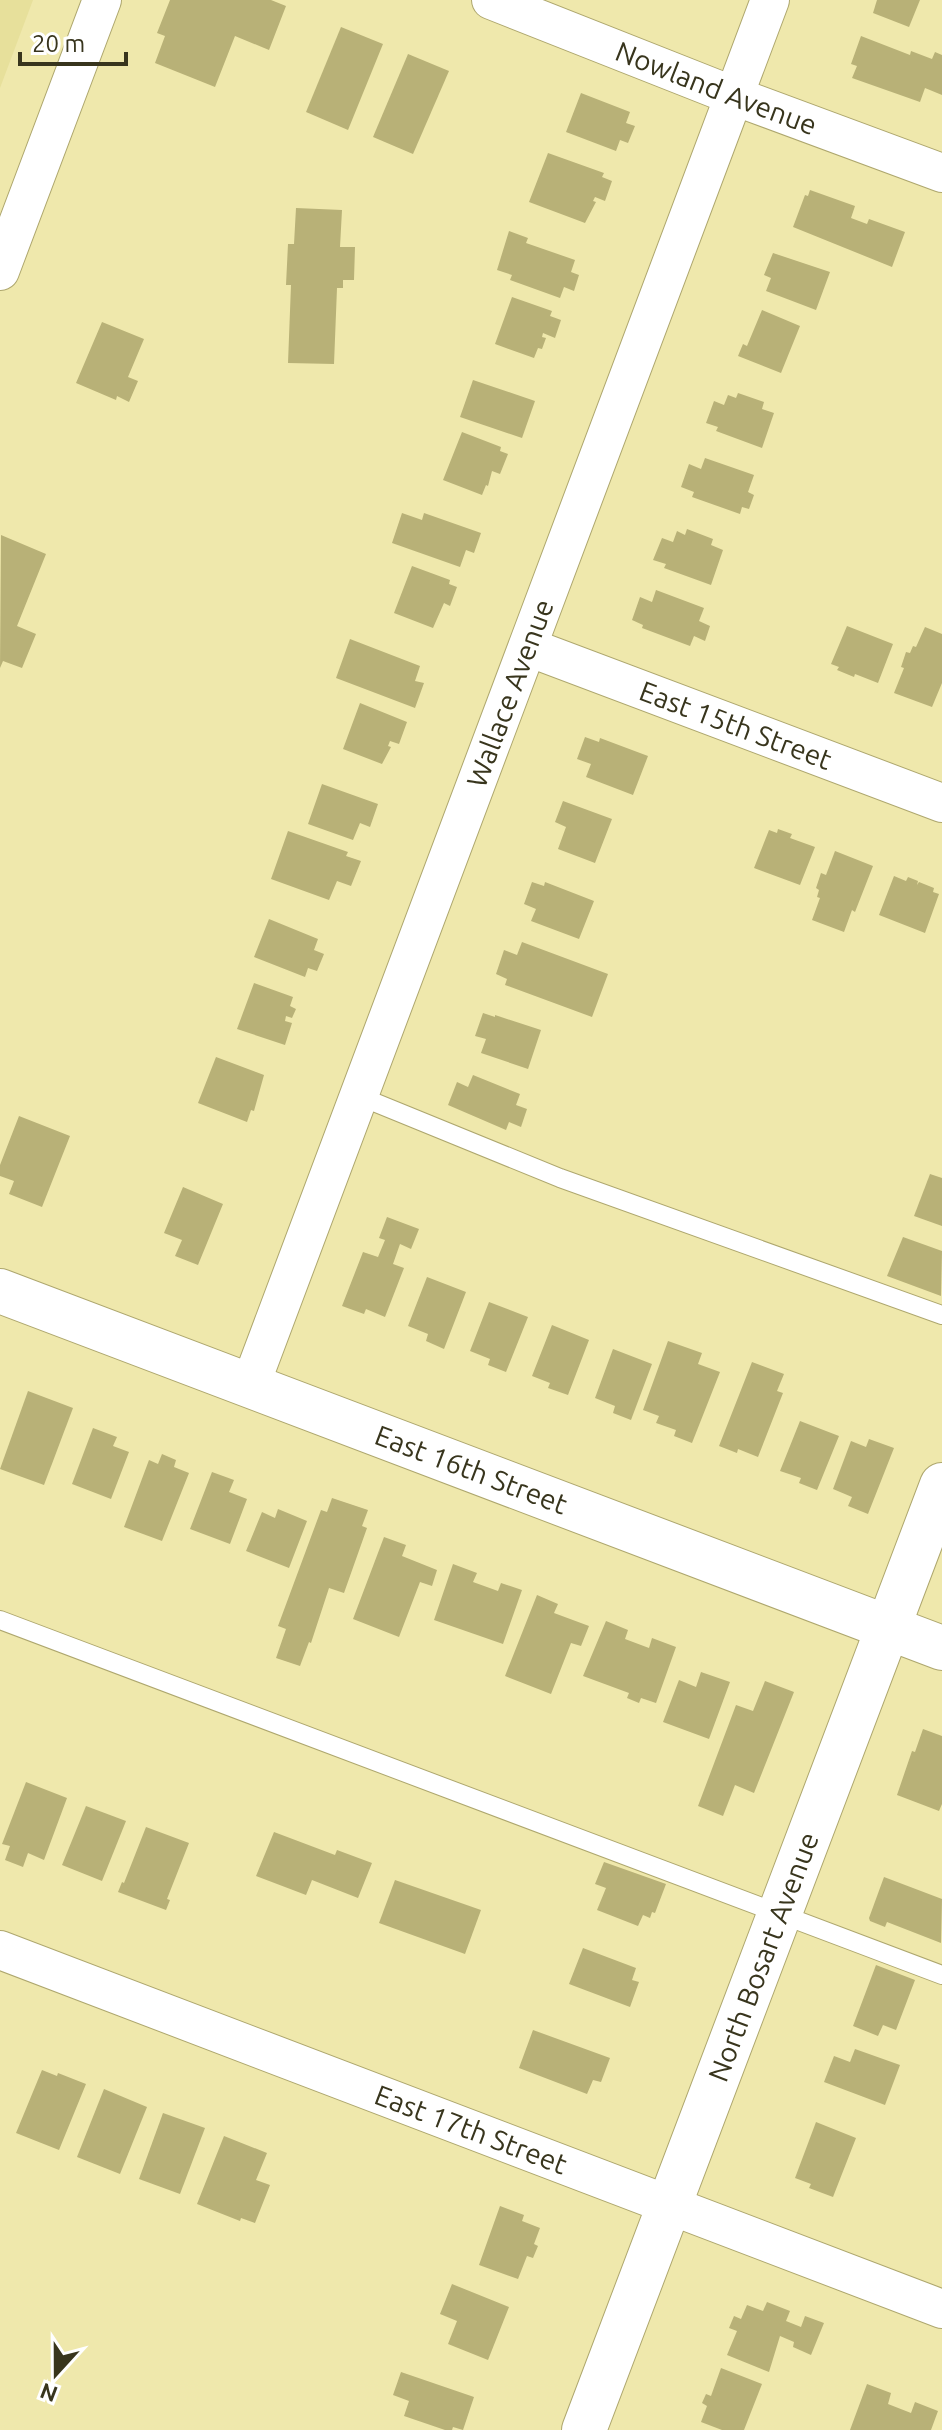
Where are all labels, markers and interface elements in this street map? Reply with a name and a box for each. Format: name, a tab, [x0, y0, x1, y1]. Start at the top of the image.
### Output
scale bar	[20, 16, 126, 66]
text: 20 m	[32, 30, 85, 57]
street label: Nowland Avenue	[611, 35, 821, 140]
street label: Wallace Avenue	[460, 595, 559, 791]
street label: East 15th Street	[635, 675, 836, 775]
street label: East 16th Street	[371, 1419, 572, 1520]
street label: North Bosart Avenue	[702, 1828, 824, 2085]
street label: East 17th Street	[371, 2078, 571, 2180]
north arrow	[16, 2334, 96, 2414]
text: N	[37, 2379, 61, 2408]

